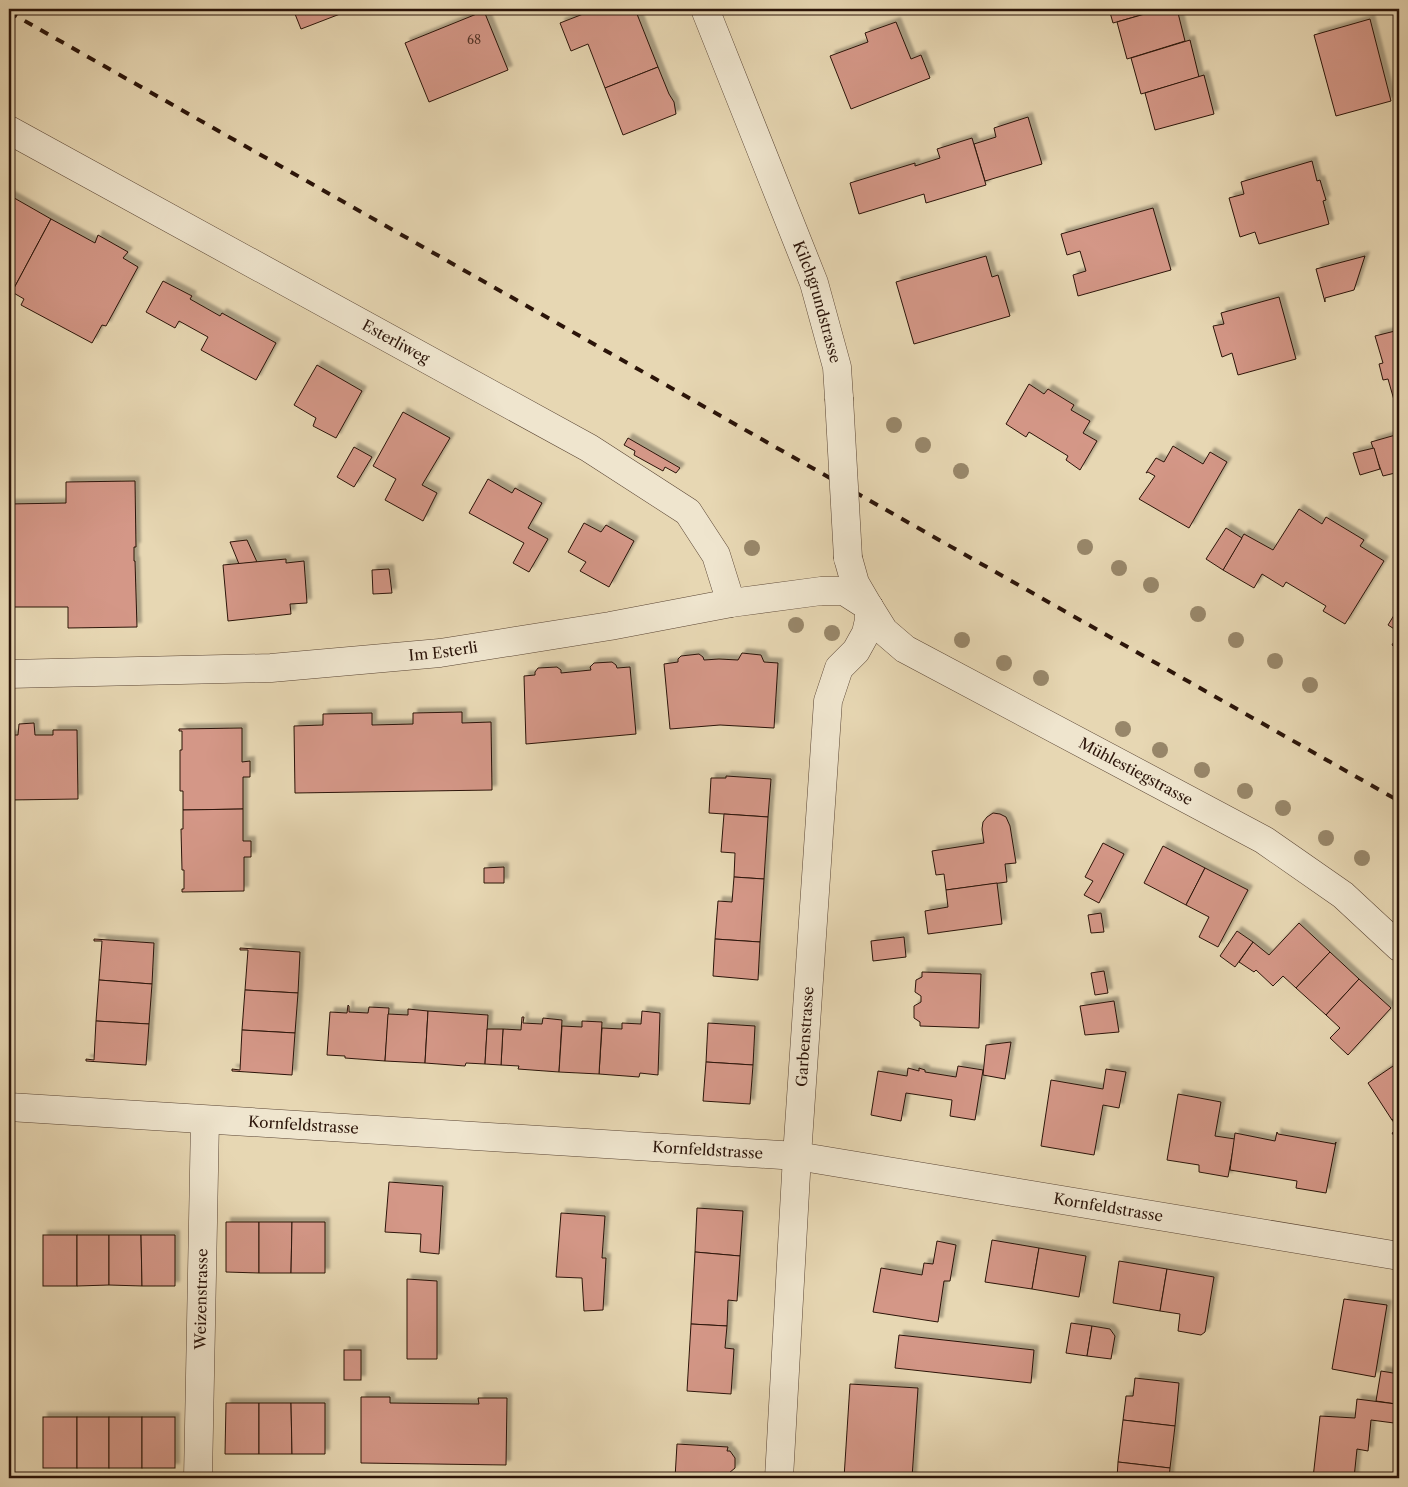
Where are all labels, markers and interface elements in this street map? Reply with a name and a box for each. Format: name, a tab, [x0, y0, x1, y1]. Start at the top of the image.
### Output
house number: 68	[467, 32, 481, 47]
street label: Kilchgrundstrasse	[789, 238, 846, 365]
street label: Esterliweg	[359, 315, 433, 368]
street label: Im Esterli	[408, 637, 479, 665]
street label: Mühlestiegstrasse	[1076, 733, 1196, 809]
street label: Garbenstrasse	[792, 986, 818, 1088]
street label: Kornfeldstrasse	[248, 1112, 359, 1138]
street label: Kornfeldstrasse	[652, 1137, 764, 1163]
street label: Kornfeldstrasse	[1052, 1189, 1164, 1226]
street label: Weizenstrasse	[190, 1248, 211, 1351]

